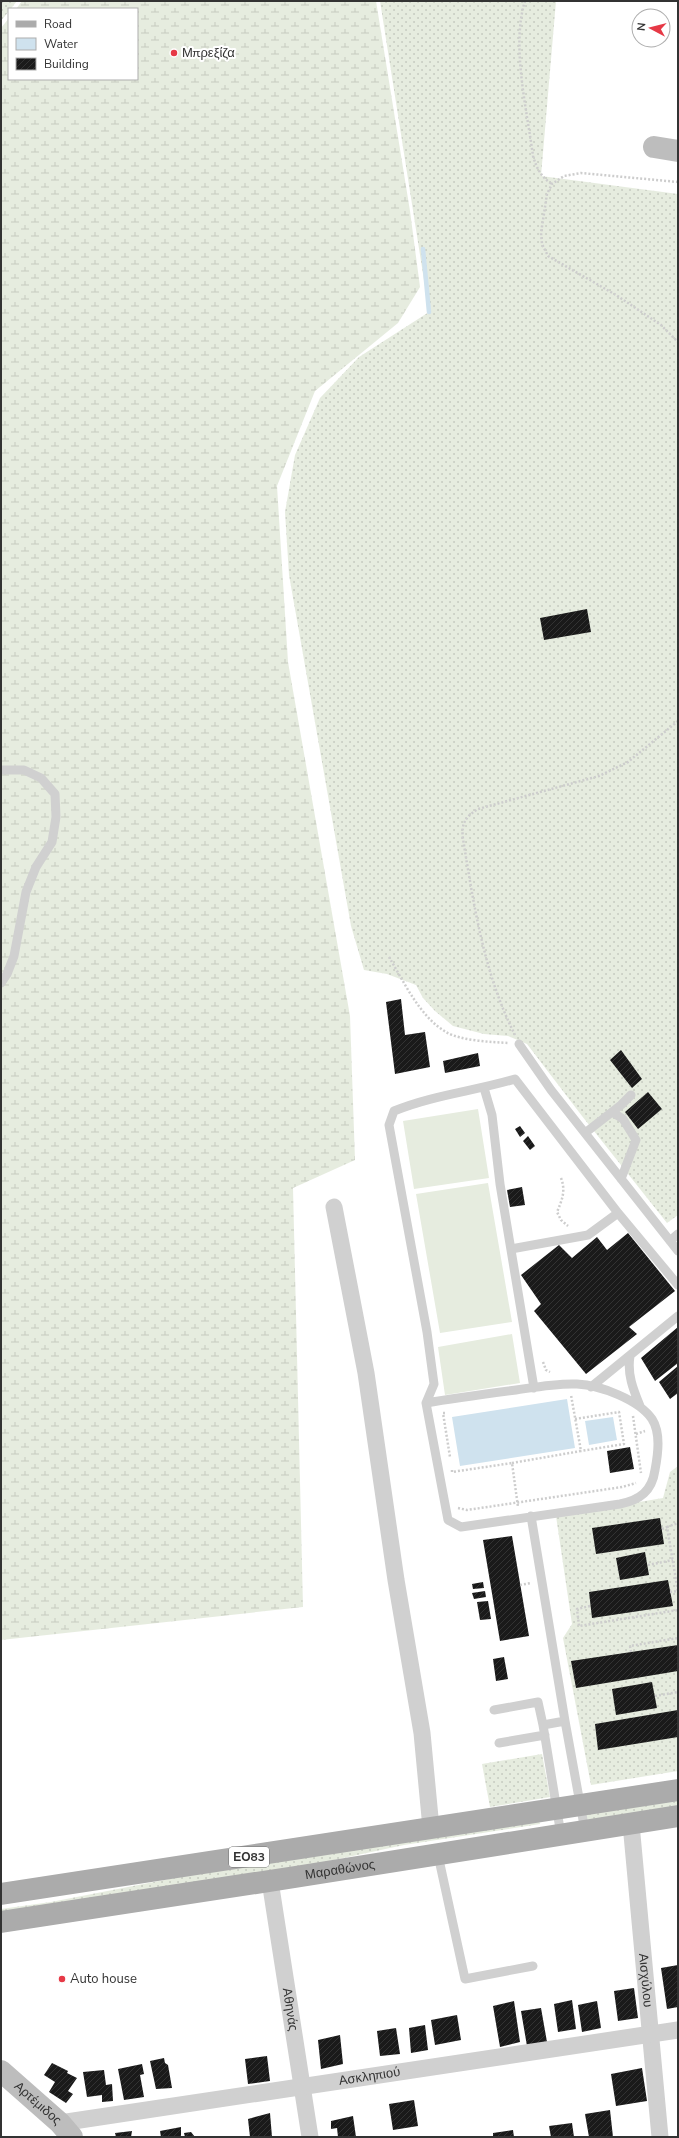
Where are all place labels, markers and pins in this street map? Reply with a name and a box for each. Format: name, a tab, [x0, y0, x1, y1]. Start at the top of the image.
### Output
place label: Μπρεξίζα	[182, 44, 235, 62]
marker: Μπρεξίζα	[169, 48, 179, 58]
place label: Auto house	[70, 1970, 137, 1988]
marker: Auto house	[57, 1974, 67, 1984]

